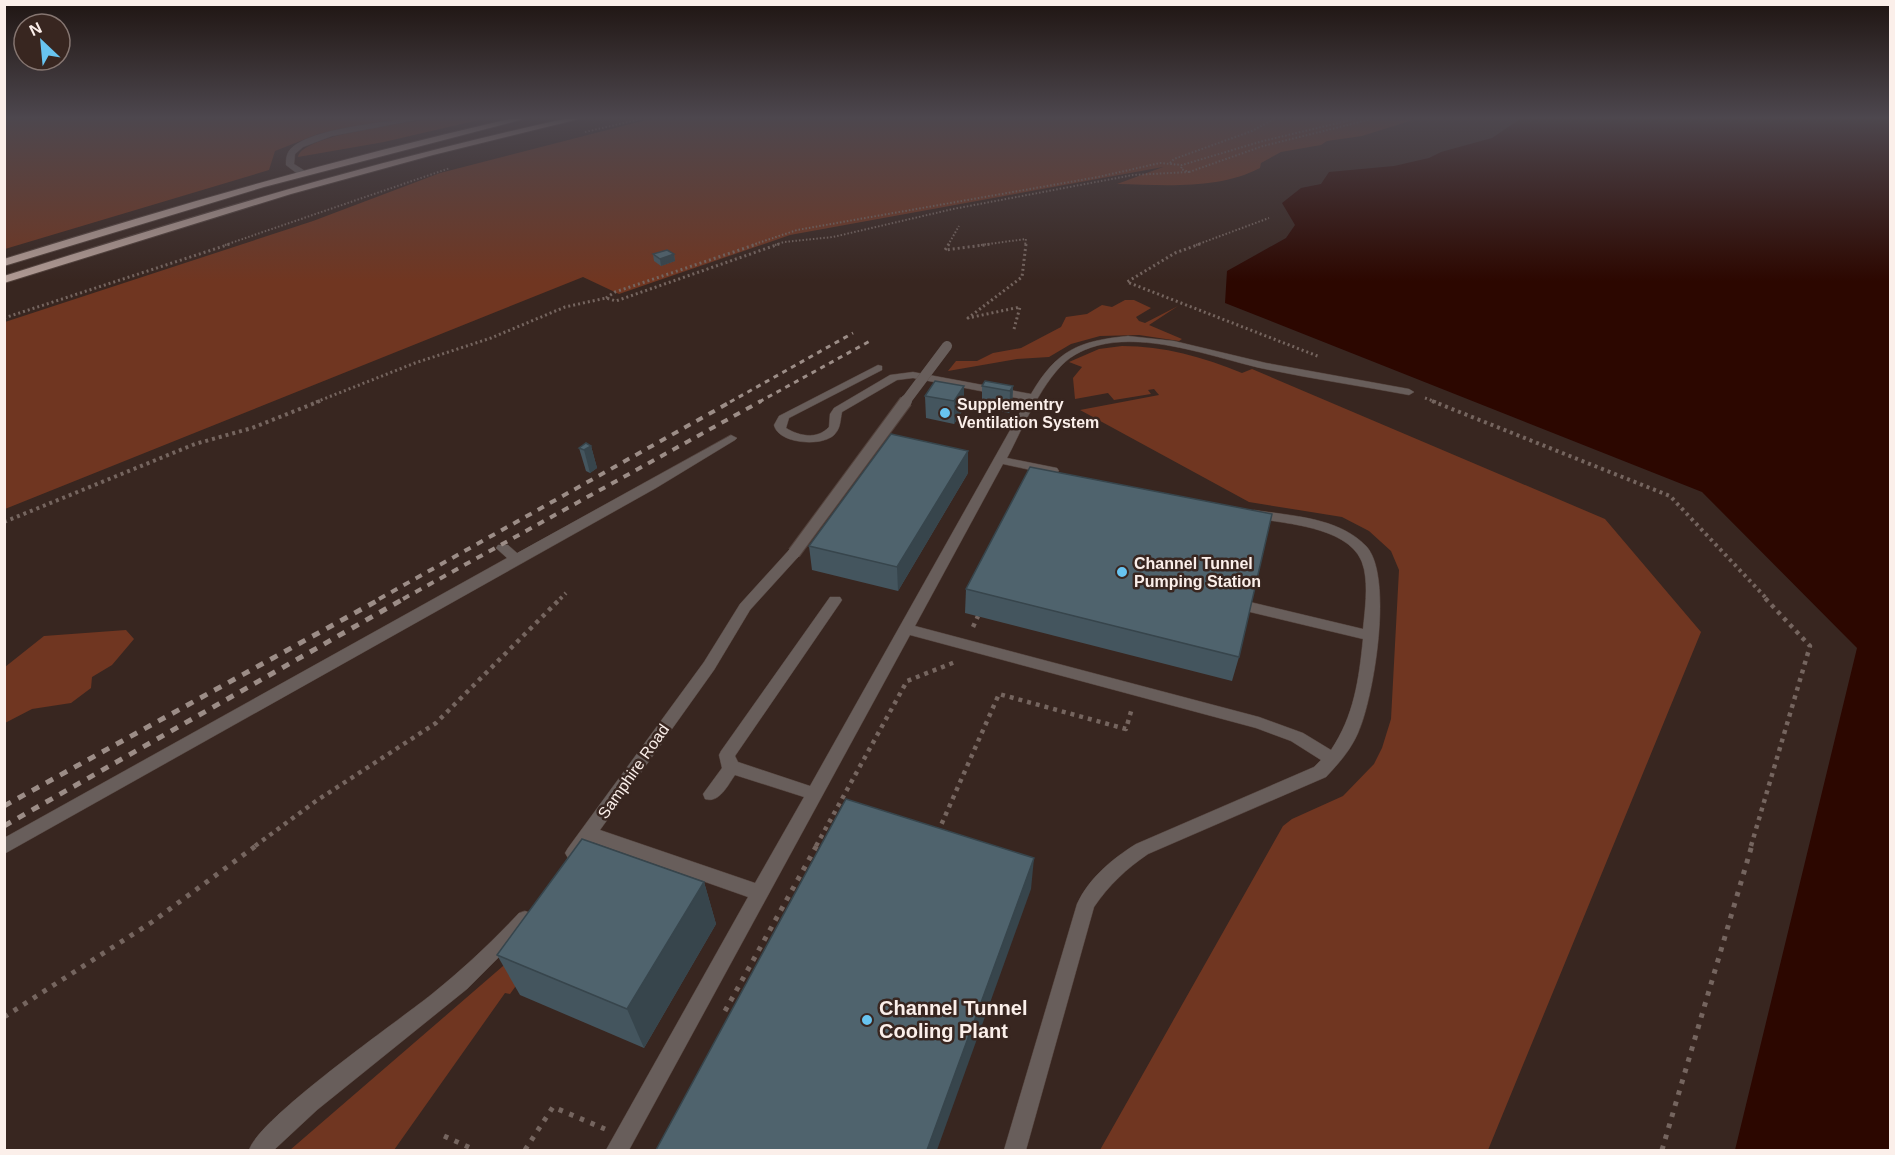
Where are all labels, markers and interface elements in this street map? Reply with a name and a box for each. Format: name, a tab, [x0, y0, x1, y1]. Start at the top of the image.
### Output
north arrow	[12, 12, 72, 72]
text: N	[27, 19, 45, 39]
place label: Supplementry Ventilation System	[957, 396, 1099, 431]
marker: Supplementry Ventilation System	[938, 406, 952, 420]
place label: Channel Tunnel Pumping Station	[1134, 555, 1261, 590]
marker: Channel Tunnel Pumping Station	[1115, 565, 1129, 579]
street label: Samphire Road	[595, 721, 672, 822]
place label: Channel Tunnel Cooling Plant	[879, 997, 1028, 1042]
marker: Channel Tunnel Cooling Plant	[860, 1013, 874, 1027]

